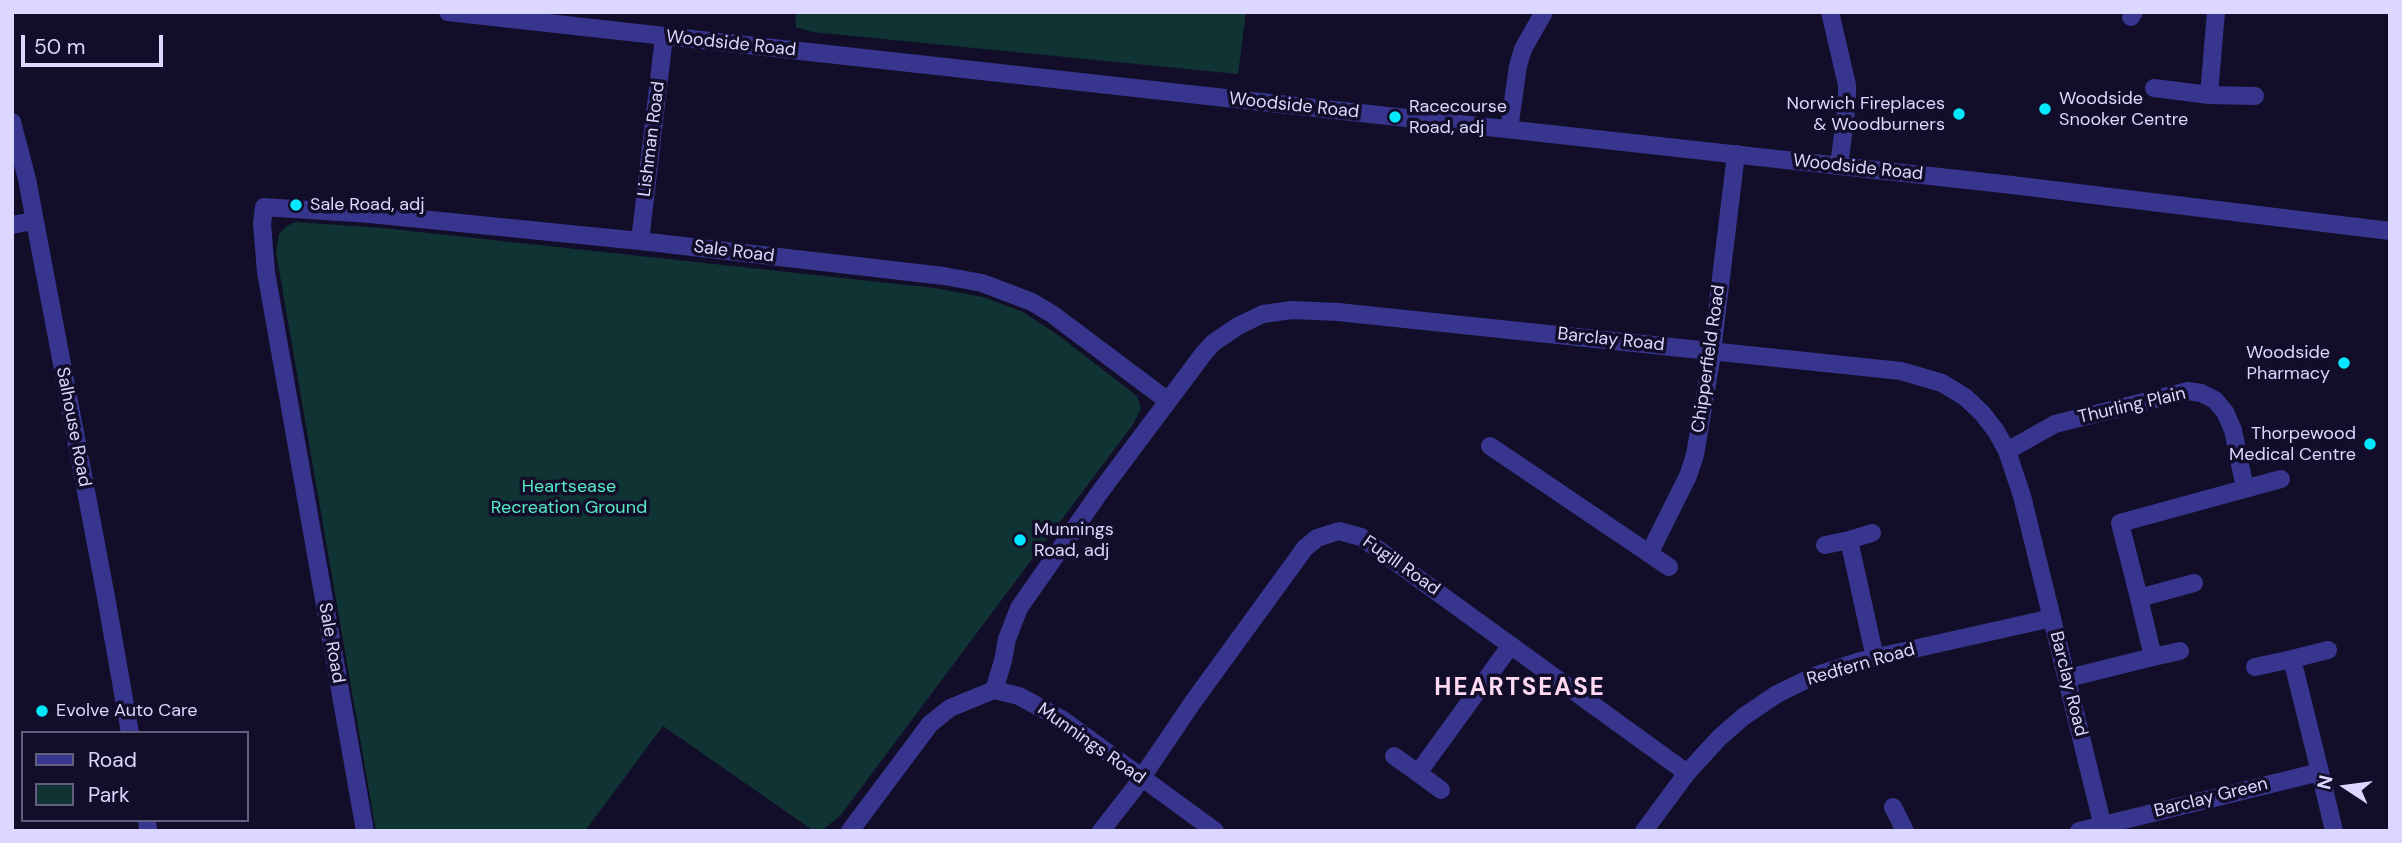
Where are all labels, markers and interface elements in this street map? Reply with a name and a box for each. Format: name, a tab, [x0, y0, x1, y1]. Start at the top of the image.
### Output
scale bar	[24, 21, 166, 65]
street label: Woodside Road	[665, 26, 797, 62]
text: 50 m	[34, 33, 85, 61]
street label: Lishman Road	[634, 80, 670, 198]
street label: Woodside Road	[1228, 88, 1360, 124]
place label: Woodside Snooker Centre	[2059, 88, 2188, 130]
place label: Norwich Fireplaces & Woodburners	[1787, 93, 1945, 136]
place label: Racecourse Road, adj	[1409, 96, 1507, 138]
marker: Woodside Snooker Centre	[2037, 101, 2053, 117]
marker: Norwich Fireplaces & Woodburners	[1951, 106, 1967, 122]
marker: Racecourse Road, adj	[1387, 109, 1403, 125]
street label: Woodside Road	[1792, 150, 1924, 186]
place label: Sale Road, adj	[310, 194, 425, 216]
marker: Sale Road, adj	[288, 197, 304, 213]
street label: Sale Road	[692, 236, 776, 268]
street label: Chipperfield Road	[1688, 284, 1730, 434]
street label: Barclay Road	[1556, 324, 1666, 356]
place label: Woodside Pharmacy	[2246, 342, 2330, 384]
marker: Woodside Pharmacy	[2336, 355, 2352, 371]
street label: Salhouse Road	[51, 365, 95, 489]
street label: Thurling Plain	[2076, 383, 2188, 429]
place label: Thorpewood Medical Centre	[2229, 423, 2356, 466]
marker: Thorpewood Medical Centre	[2362, 436, 2378, 452]
park label: Heartsease Recreation Ground	[491, 476, 647, 518]
place label: Munnings Road, adj	[1034, 519, 1114, 562]
marker: Munnings Road, adj	[1012, 532, 1028, 548]
street label: Fugill Road	[1358, 532, 1444, 600]
street label: Sale Road	[313, 601, 349, 685]
street label: Barclay Road	[2045, 629, 2091, 739]
street label: Redfern Road	[1805, 639, 1917, 691]
district label: HEARTSEASE	[1436, 675, 1604, 703]
street label: Munnings Road	[1033, 699, 1149, 789]
place label: Evolve Auto Care	[56, 700, 198, 722]
marker: Evolve Auto Care	[34, 703, 50, 719]
legend	[21, 731, 248, 822]
text: Road	[88, 746, 137, 774]
north arrow	[2311, 752, 2381, 822]
street label: Barclay Green	[2152, 773, 2270, 823]
text: N	[2311, 773, 2339, 792]
text: Park	[88, 781, 129, 809]

